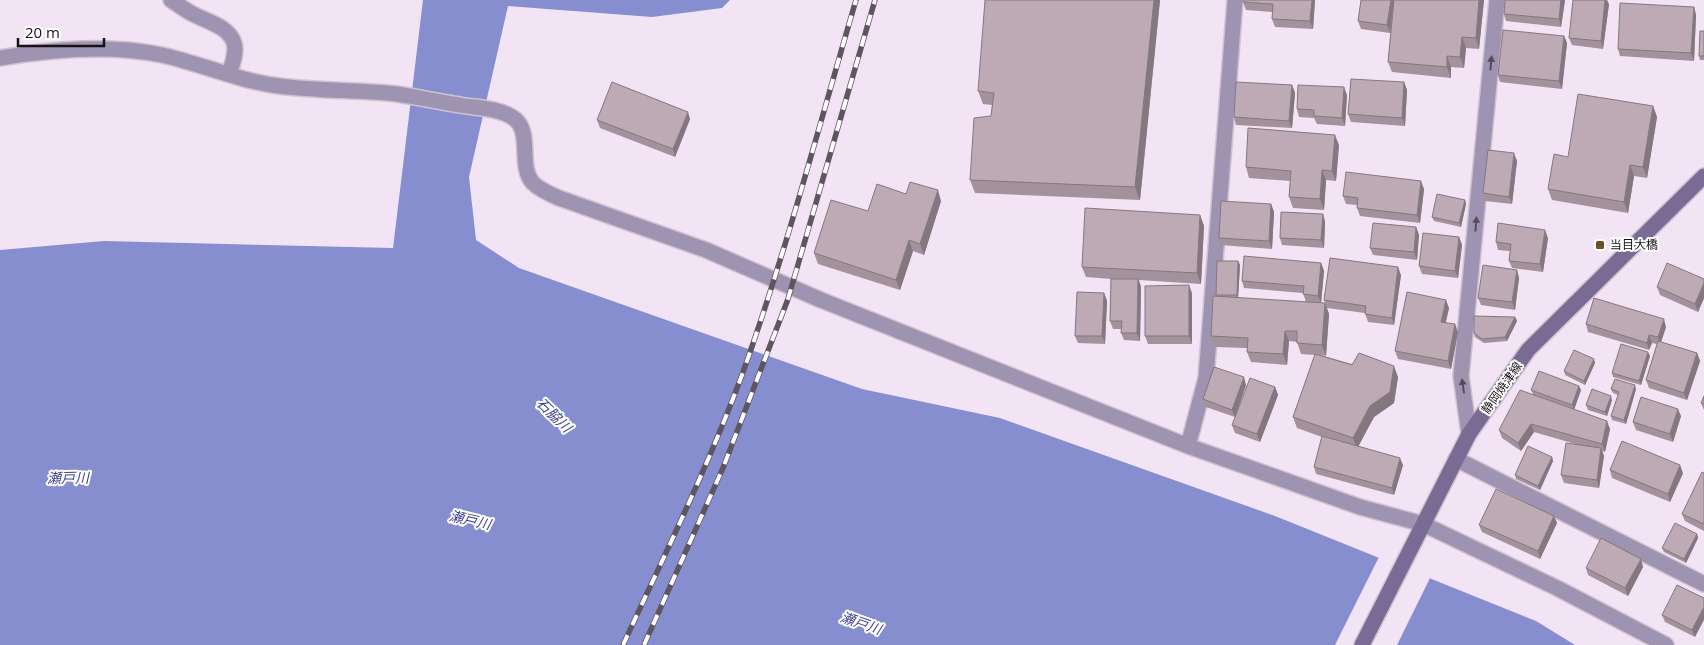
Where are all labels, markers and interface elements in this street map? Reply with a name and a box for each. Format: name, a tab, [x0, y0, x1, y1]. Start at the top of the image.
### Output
scale bar	[18, 15, 104, 47]
text: 20 m	[25, 22, 60, 42]
one-way arrow	[1487, 54, 1495, 70]
one-way arrow	[1472, 216, 1480, 232]
place label: 当目大橋	[1610, 236, 1658, 253]
marker: 当目大橋	[1594, 239, 1606, 251]
street label: 静岡焼津線	[1477, 358, 1526, 417]
one-way arrow	[1458, 378, 1466, 394]
water label: 石脇川	[533, 393, 577, 437]
water label: 瀬戸川	[47, 468, 91, 487]
water label: 瀬戸川	[448, 506, 495, 534]
water label: 瀬戸川	[838, 607, 886, 639]

